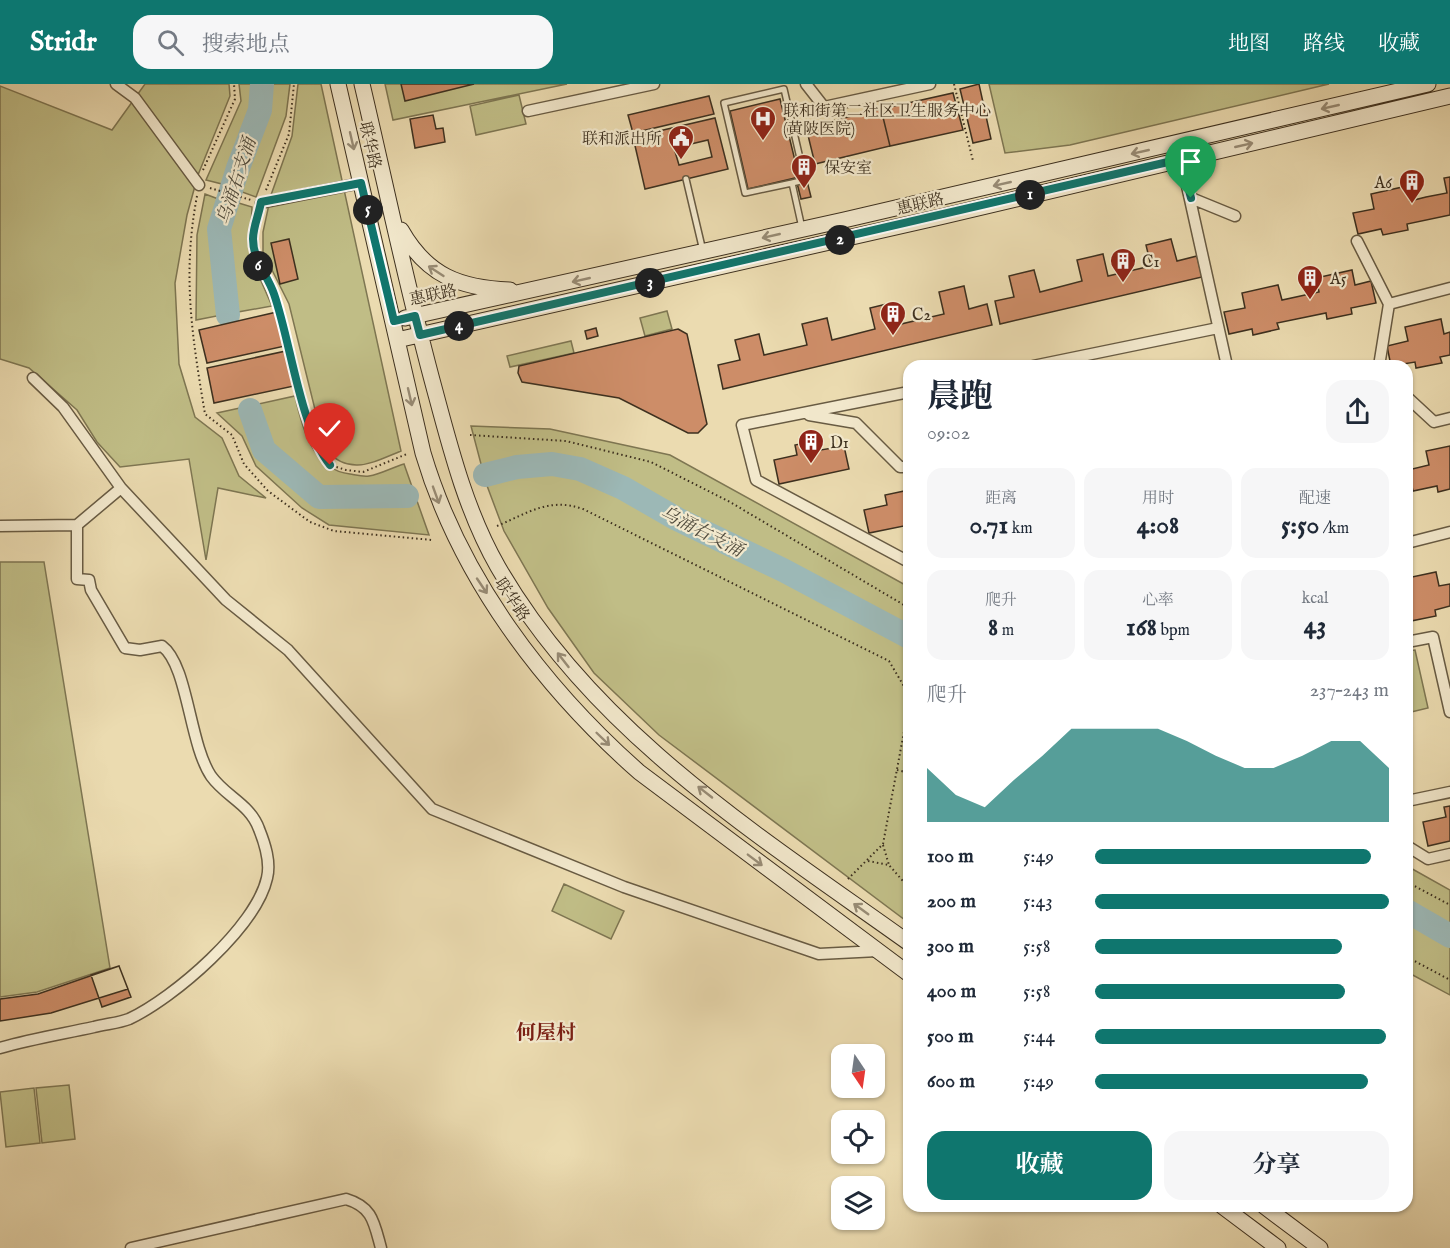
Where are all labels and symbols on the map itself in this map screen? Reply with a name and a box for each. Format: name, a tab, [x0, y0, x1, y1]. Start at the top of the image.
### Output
place label: 联和街第二社区卫生服务中心 (黄陂医院)	[783, 102, 991, 140]
one-way arrow	[1321, 102, 1340, 113]
hospital icon: 联和街第二社区卫生服务中心 (黄陂医院)	[748, 104, 778, 142]
street label: 联华路	[354, 120, 384, 171]
public building icon: 联和派出所	[666, 123, 696, 161]
place label: 联和派出所	[582, 130, 662, 150]
one-way arrow	[346, 131, 358, 150]
water label: 乌涌右支涌	[213, 133, 263, 228]
pin	[1165, 136, 1216, 198]
one-way arrow	[1234, 138, 1253, 150]
one-way arrow	[1131, 146, 1150, 158]
building icon: 保安室	[789, 152, 819, 190]
place label: 保安室	[824, 159, 872, 179]
building icon: A6	[1397, 167, 1427, 205]
place label: A6	[1373, 174, 1392, 194]
one-way arrow	[993, 178, 1012, 190]
pin: 1	[1015, 180, 1045, 210]
street label: 惠联路	[895, 190, 946, 220]
pin: 5	[353, 195, 383, 225]
pin: 2	[825, 225, 855, 255]
one-way arrow	[762, 231, 781, 243]
building icon: C1	[1108, 246, 1138, 284]
pin: 6	[243, 251, 273, 281]
place label: C1	[1142, 253, 1159, 273]
building icon: A5	[1295, 263, 1325, 301]
one-way arrow	[427, 264, 444, 277]
pin: 3	[635, 268, 665, 298]
place label: A5	[1329, 270, 1347, 290]
one-way arrow	[572, 275, 592, 286]
street label: 惠联路	[408, 281, 459, 311]
building icon: C2	[878, 299, 908, 337]
place label: C2	[912, 306, 931, 326]
pin: 4	[444, 311, 474, 341]
one-way arrow	[404, 387, 416, 406]
pin	[304, 403, 355, 465]
building icon: D1	[796, 427, 826, 465]
place label: D1	[830, 434, 849, 454]
one-way arrow	[432, 485, 443, 504]
water label: 乌涌右支涌	[656, 502, 748, 564]
street label: 联华路	[490, 575, 533, 626]
one-way arrow	[477, 577, 489, 594]
one-way arrow	[556, 652, 569, 668]
one-way arrow	[595, 732, 610, 746]
one-way arrow	[697, 786, 713, 799]
one-way arrow	[747, 854, 763, 866]
one-way arrow	[854, 902, 870, 915]
district label: 何屋村	[516, 1021, 576, 1046]
north arrow	[831, 1044, 885, 1098]

